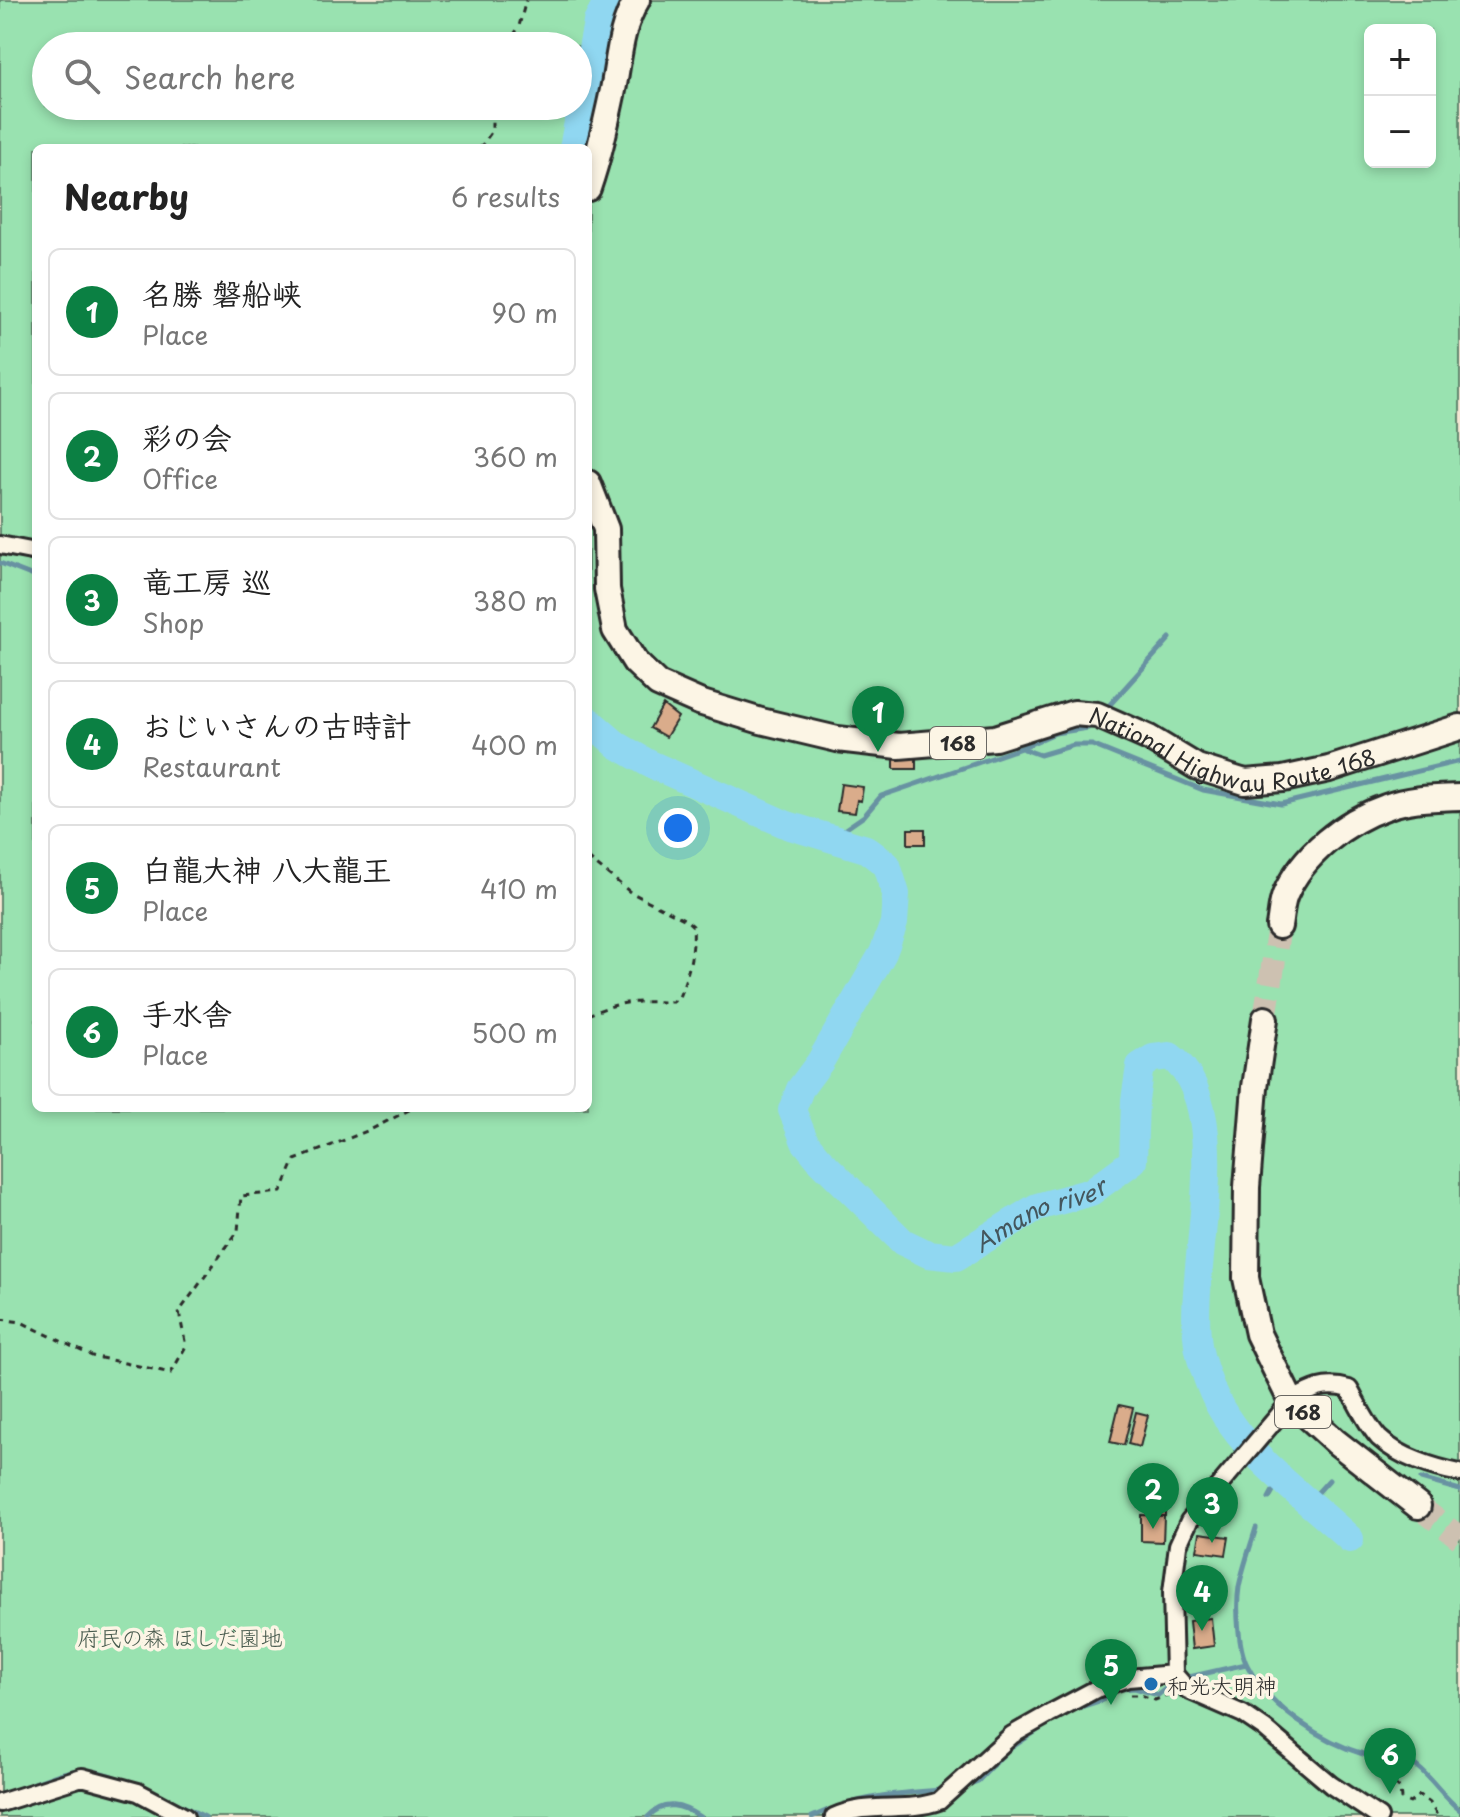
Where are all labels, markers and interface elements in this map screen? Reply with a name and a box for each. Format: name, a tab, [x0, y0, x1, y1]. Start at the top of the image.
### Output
map controls	[1364, 24, 1436, 168]
button: +	[1364, 24, 1436, 96]
search box	[32, 32, 592, 120]
icon: search	[60, 54, 104, 98]
text: Search here	[124, 54, 296, 99]
button: −	[1364, 96, 1436, 168]
text: Nearby	[64, 170, 189, 222]
text: 6 results	[451, 177, 560, 216]
text: 名勝 磐船峡	[142, 270, 302, 315]
text: 1	[86, 293, 98, 332]
text: 90 m	[491, 293, 558, 332]
text: Place	[142, 315, 208, 354]
text: 彩の会	[142, 414, 232, 459]
text: 2	[83, 437, 101, 476]
text: 360 m	[473, 437, 558, 476]
text: Office	[142, 459, 218, 498]
text: 竜工房 巡	[142, 558, 272, 603]
text: 3	[83, 581, 101, 620]
text: 380 m	[473, 581, 558, 620]
text: Shop	[142, 603, 204, 642]
pin: 1	[852, 686, 904, 752]
street label: National Highway Route 168	[1085, 697, 1379, 799]
text: おじいさんの古時計	[142, 702, 411, 747]
text: 4	[83, 725, 101, 764]
text: 400 m	[471, 725, 558, 764]
road number: 168	[930, 727, 986, 759]
text: Restaurant	[142, 747, 281, 786]
your location	[658, 808, 698, 848]
text: 白龍大神 八大龍王	[142, 846, 392, 891]
text: 5	[84, 869, 100, 908]
text: 410 m	[480, 869, 558, 908]
text: Place	[142, 891, 208, 930]
text: 手水舎	[142, 990, 232, 1035]
text: 6	[83, 1013, 101, 1052]
text: 500 m	[471, 1013, 558, 1052]
text: Place	[142, 1035, 208, 1074]
water label: Amano river	[966, 1167, 1116, 1260]
road number: 168	[1275, 1396, 1331, 1428]
pin: 2	[1127, 1463, 1179, 1529]
pin: 3	[1186, 1477, 1238, 1543]
pin: 4	[1176, 1565, 1228, 1631]
park label: 府民の森 ほしだ園地	[77, 1620, 283, 1653]
pin: 5	[1085, 1639, 1137, 1705]
place label: 和光大明神	[1167, 1668, 1277, 1701]
marker: 和光大明神	[1142, 1675, 1160, 1693]
pin: 6	[1364, 1728, 1416, 1794]

